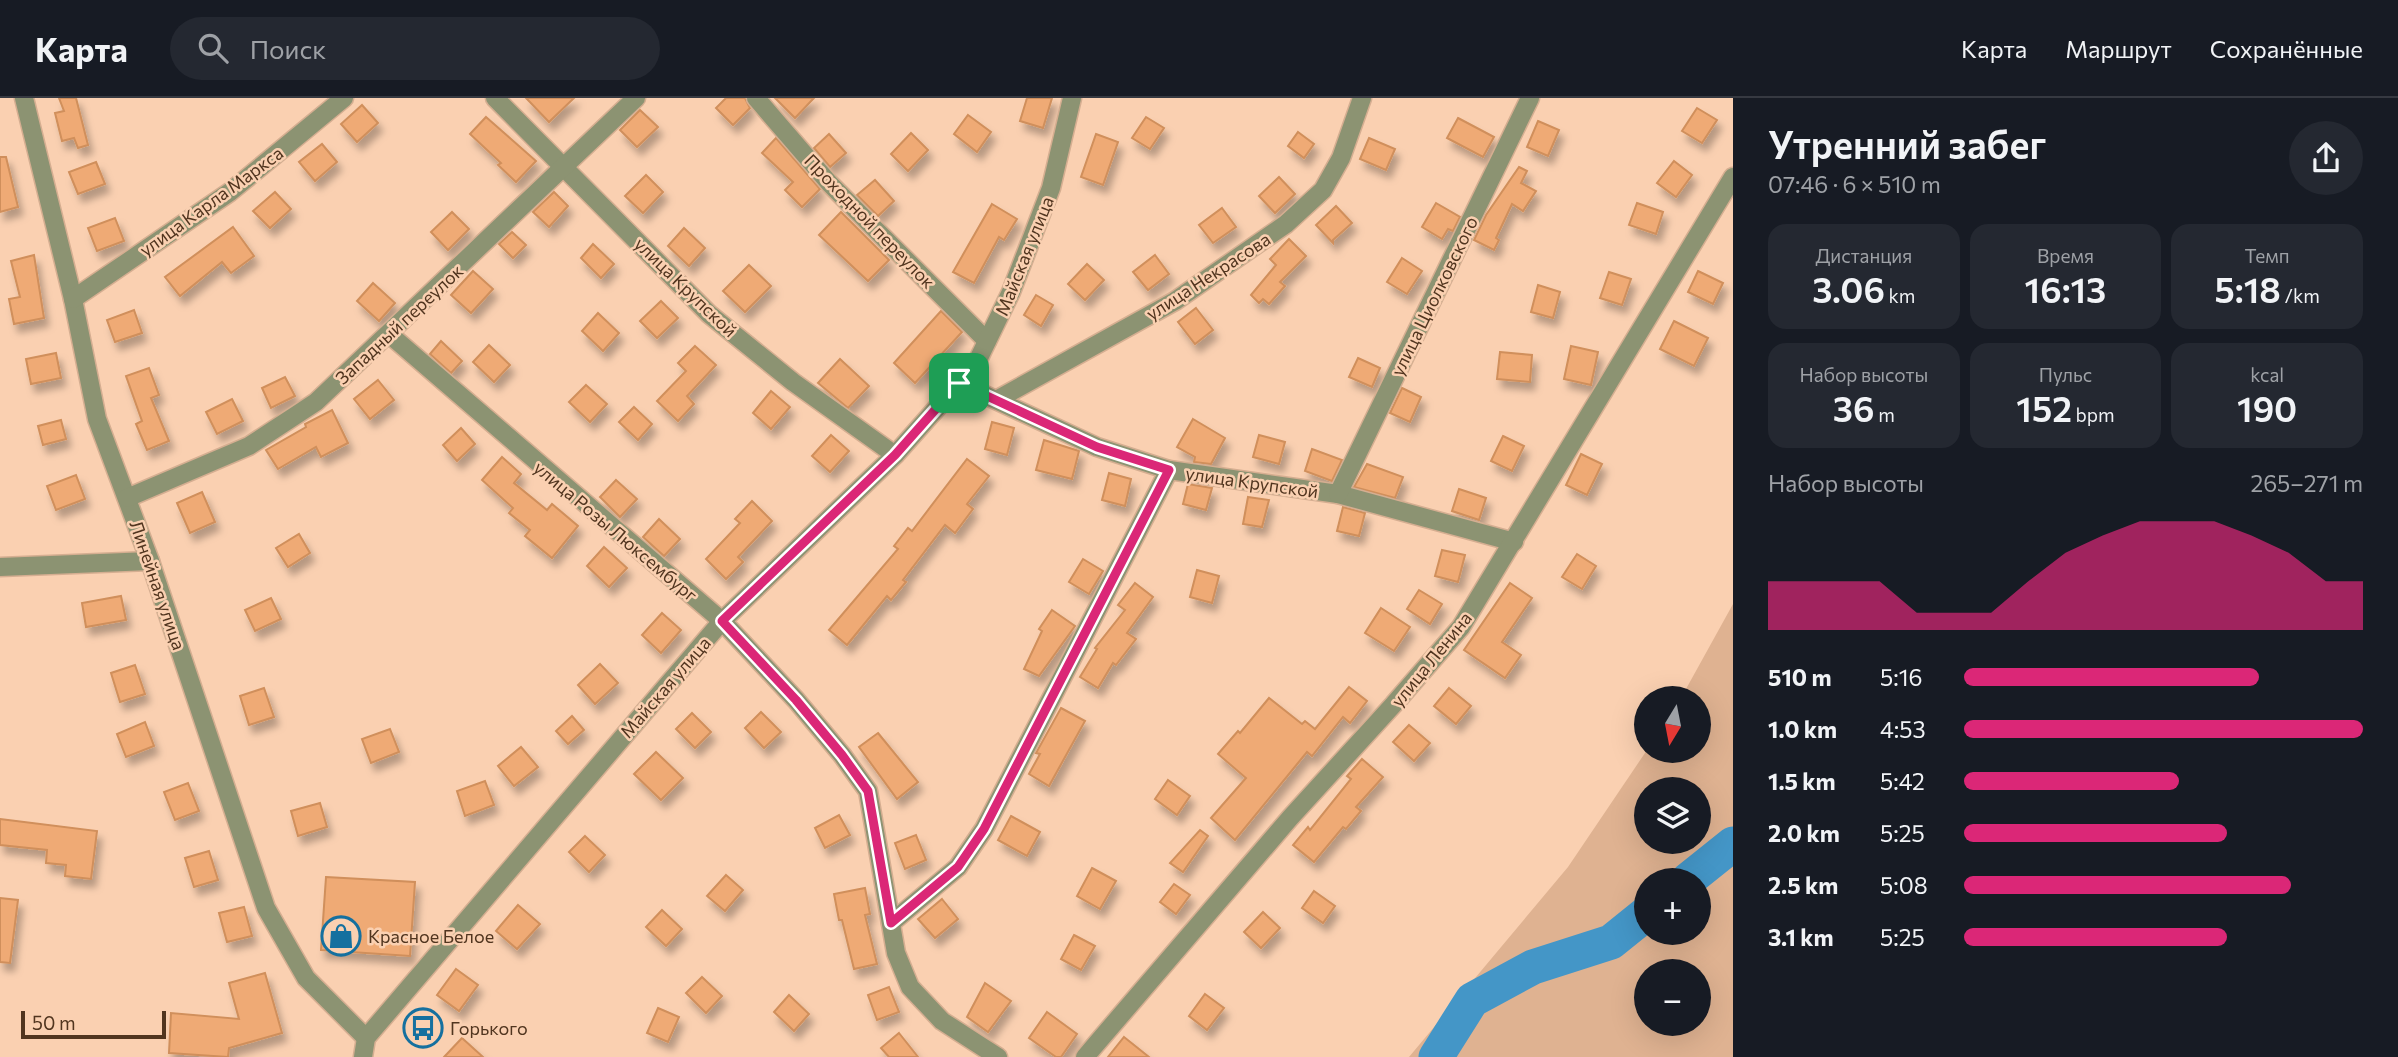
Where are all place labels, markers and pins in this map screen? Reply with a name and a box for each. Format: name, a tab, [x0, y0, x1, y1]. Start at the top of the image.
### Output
pin	[929, 353, 989, 413]
shop icon: Красное Белое	[320, 915, 362, 957]
place label: Красное Белое	[368, 925, 494, 947]
bus stop icon: Горького	[402, 1007, 444, 1049]
place label: Горького	[450, 1017, 528, 1039]

